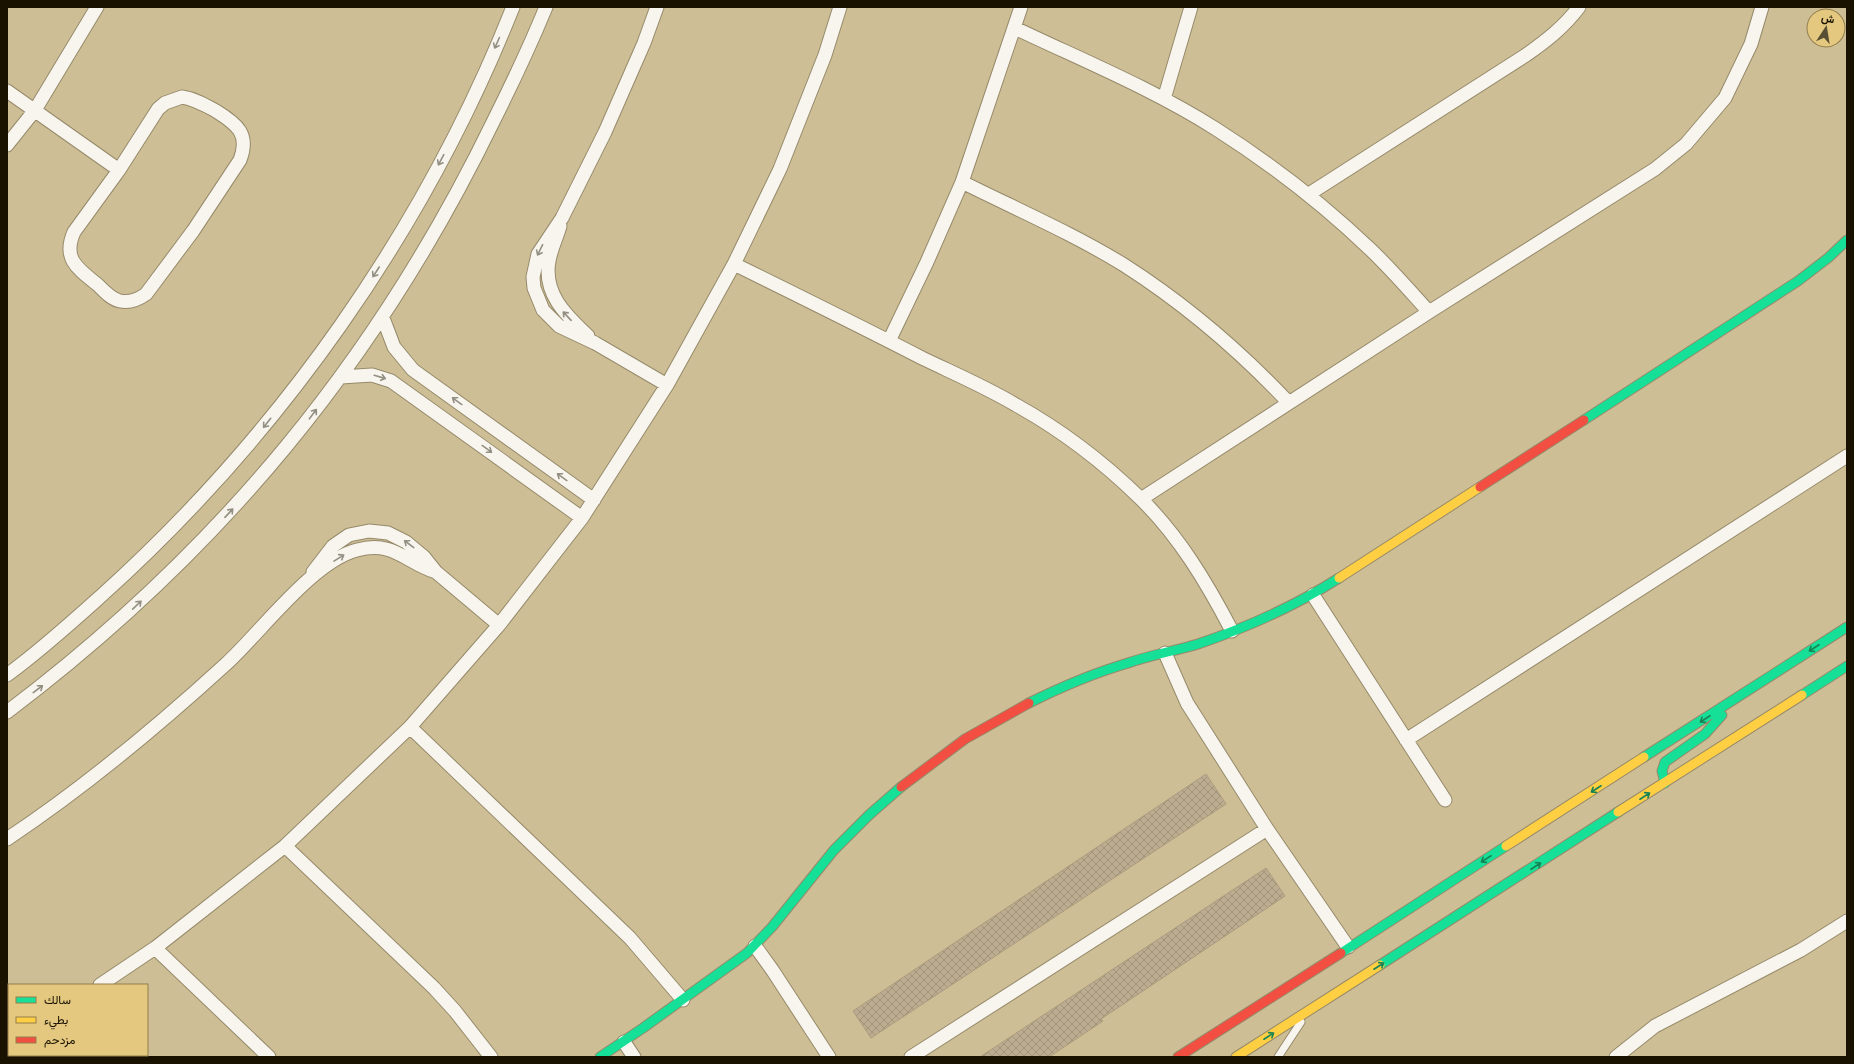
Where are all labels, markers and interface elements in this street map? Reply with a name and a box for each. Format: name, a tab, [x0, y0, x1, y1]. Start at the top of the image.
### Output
north arrow	[1806, 8, 1846, 48]
text: ش	[1820, 11, 1836, 27]
one-way arrow	[493, 36, 501, 48]
one-way arrow	[436, 154, 444, 166]
one-way arrow	[536, 244, 543, 256]
one-way arrow	[371, 266, 379, 278]
one-way arrow	[562, 311, 572, 321]
one-way arrow	[373, 374, 386, 381]
one-way arrow	[451, 397, 462, 405]
one-way arrow	[309, 409, 318, 420]
one-way arrow	[262, 417, 271, 428]
one-way arrow	[481, 445, 492, 453]
one-way arrow	[557, 473, 568, 481]
one-way arrow	[224, 508, 234, 518]
one-way arrow	[403, 540, 414, 549]
one-way arrow	[333, 553, 345, 561]
one-way arrow	[132, 601, 142, 610]
one-way arrow	[1808, 645, 1820, 653]
one-way arrow	[33, 685, 44, 693]
one-way arrow	[1700, 715, 1711, 723]
one-way arrow	[1591, 785, 1602, 793]
one-way arrow	[1639, 792, 1650, 800]
one-way arrow	[1481, 855, 1492, 863]
one-way arrow	[1530, 862, 1541, 870]
one-way arrow	[1373, 962, 1384, 970]
legend	[8, 984, 148, 1056]
text: سالك	[44, 993, 71, 1009]
text: بطيء	[44, 1013, 68, 1030]
one-way arrow	[1263, 1032, 1274, 1040]
text: مزدحم	[44, 1033, 75, 1049]

